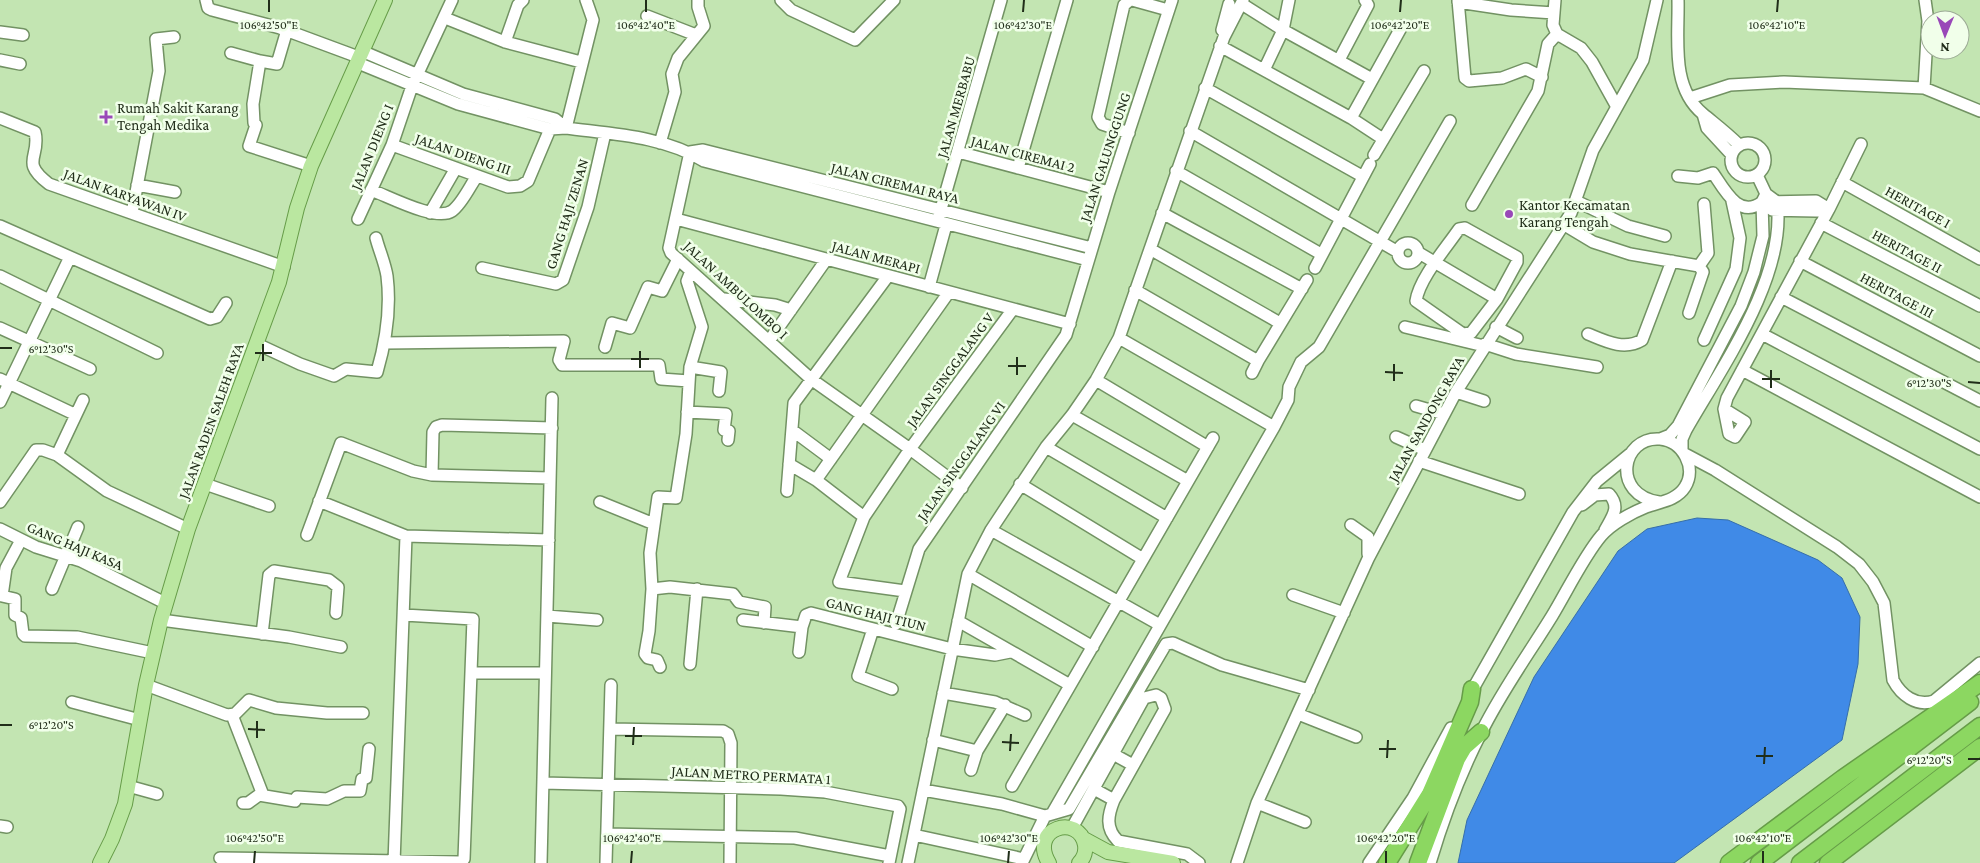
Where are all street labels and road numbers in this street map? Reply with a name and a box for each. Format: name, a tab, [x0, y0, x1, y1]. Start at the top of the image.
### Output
street label: JALAN MERBABU	[933, 54, 979, 162]
street label: JALAN GALUNGGUNG	[1076, 90, 1134, 226]
street label: JALAN DIENG I	[347, 102, 397, 194]
street label: JALAN DIENG III	[411, 129, 513, 179]
street label: JALAN CIREMAI 2	[967, 132, 1077, 177]
street label: GANG HAJI ZENAN	[543, 157, 592, 271]
street label: JALAN CIREMAI RAYA	[827, 159, 961, 208]
street label: JALAN KARYAWAN IV	[59, 165, 189, 226]
street label: HERITAGE I	[1883, 183, 1953, 231]
street label: HERITAGE II	[1869, 226, 1945, 276]
street label: JALAN AMBULOMBO I	[679, 236, 791, 343]
street label: JALAN MERAPI	[828, 237, 922, 277]
street label: HERITAGE III	[1857, 269, 1937, 321]
street label: JALAN SINGGALANG V	[902, 309, 998, 432]
street label: JALAN RADEN SALEH RAYA	[175, 341, 248, 503]
street label: JALAN SANDONG RAYA	[1384, 353, 1468, 487]
street label: JALAN SINGGALANG VI	[913, 398, 1009, 526]
street label: GANG HAJI KASA	[24, 519, 126, 575]
street label: GANG HAJI TIUN	[824, 594, 928, 635]
street label: JALAN METRO PERMATA 1	[669, 763, 831, 788]

